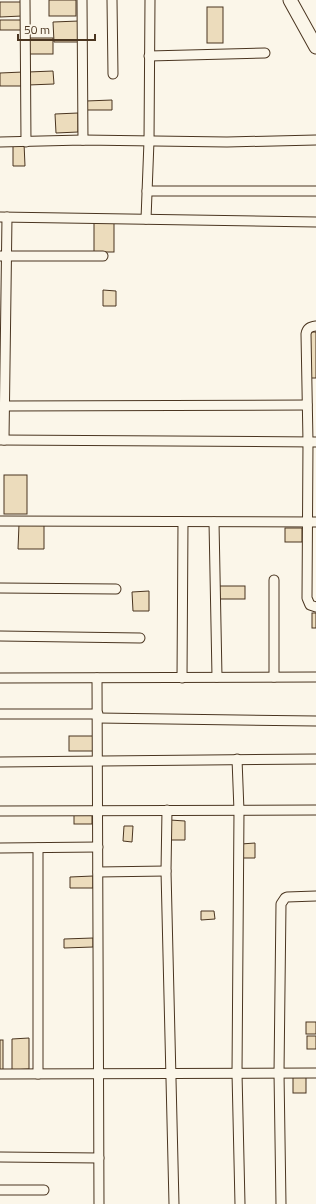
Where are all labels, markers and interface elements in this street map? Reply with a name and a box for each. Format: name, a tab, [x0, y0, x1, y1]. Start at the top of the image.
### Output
scale bar	[18, 16, 95, 42]
text: 50 m	[24, 20, 50, 39]

